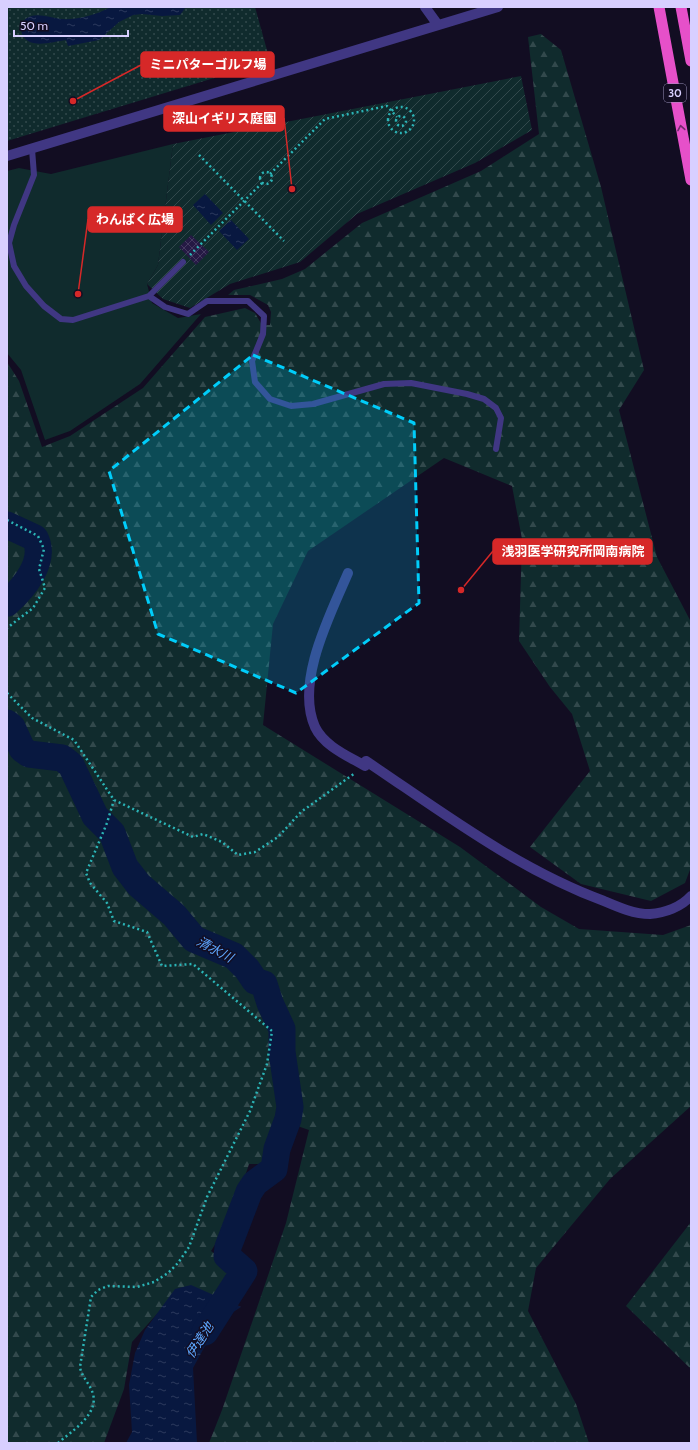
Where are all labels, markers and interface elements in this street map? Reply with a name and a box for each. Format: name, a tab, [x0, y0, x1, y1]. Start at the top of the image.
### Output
scale bar	[14, 12, 128, 38]
text: 50 m	[20, 18, 48, 33]
callout: ミニパターゴルフ場	[141, 52, 274, 77]
text: ミニパターゴルフ場	[149, 56, 267, 72]
road number: 30	[664, 84, 686, 102]
callout: 深山イギリス庭園	[164, 106, 284, 131]
text: 深山イギリス庭園	[172, 110, 276, 126]
one-way arrow	[678, 125, 686, 131]
callout: わんぱく広場	[88, 207, 182, 232]
text: わんぱく広場	[96, 211, 174, 227]
callout: 浅羽医学研究所岡南病院	[493, 539, 652, 564]
text: 浅羽医学研究所岡南病院	[501, 543, 645, 559]
water label: 清水川	[194, 933, 238, 966]
water label: 伊達池	[182, 1318, 217, 1361]

